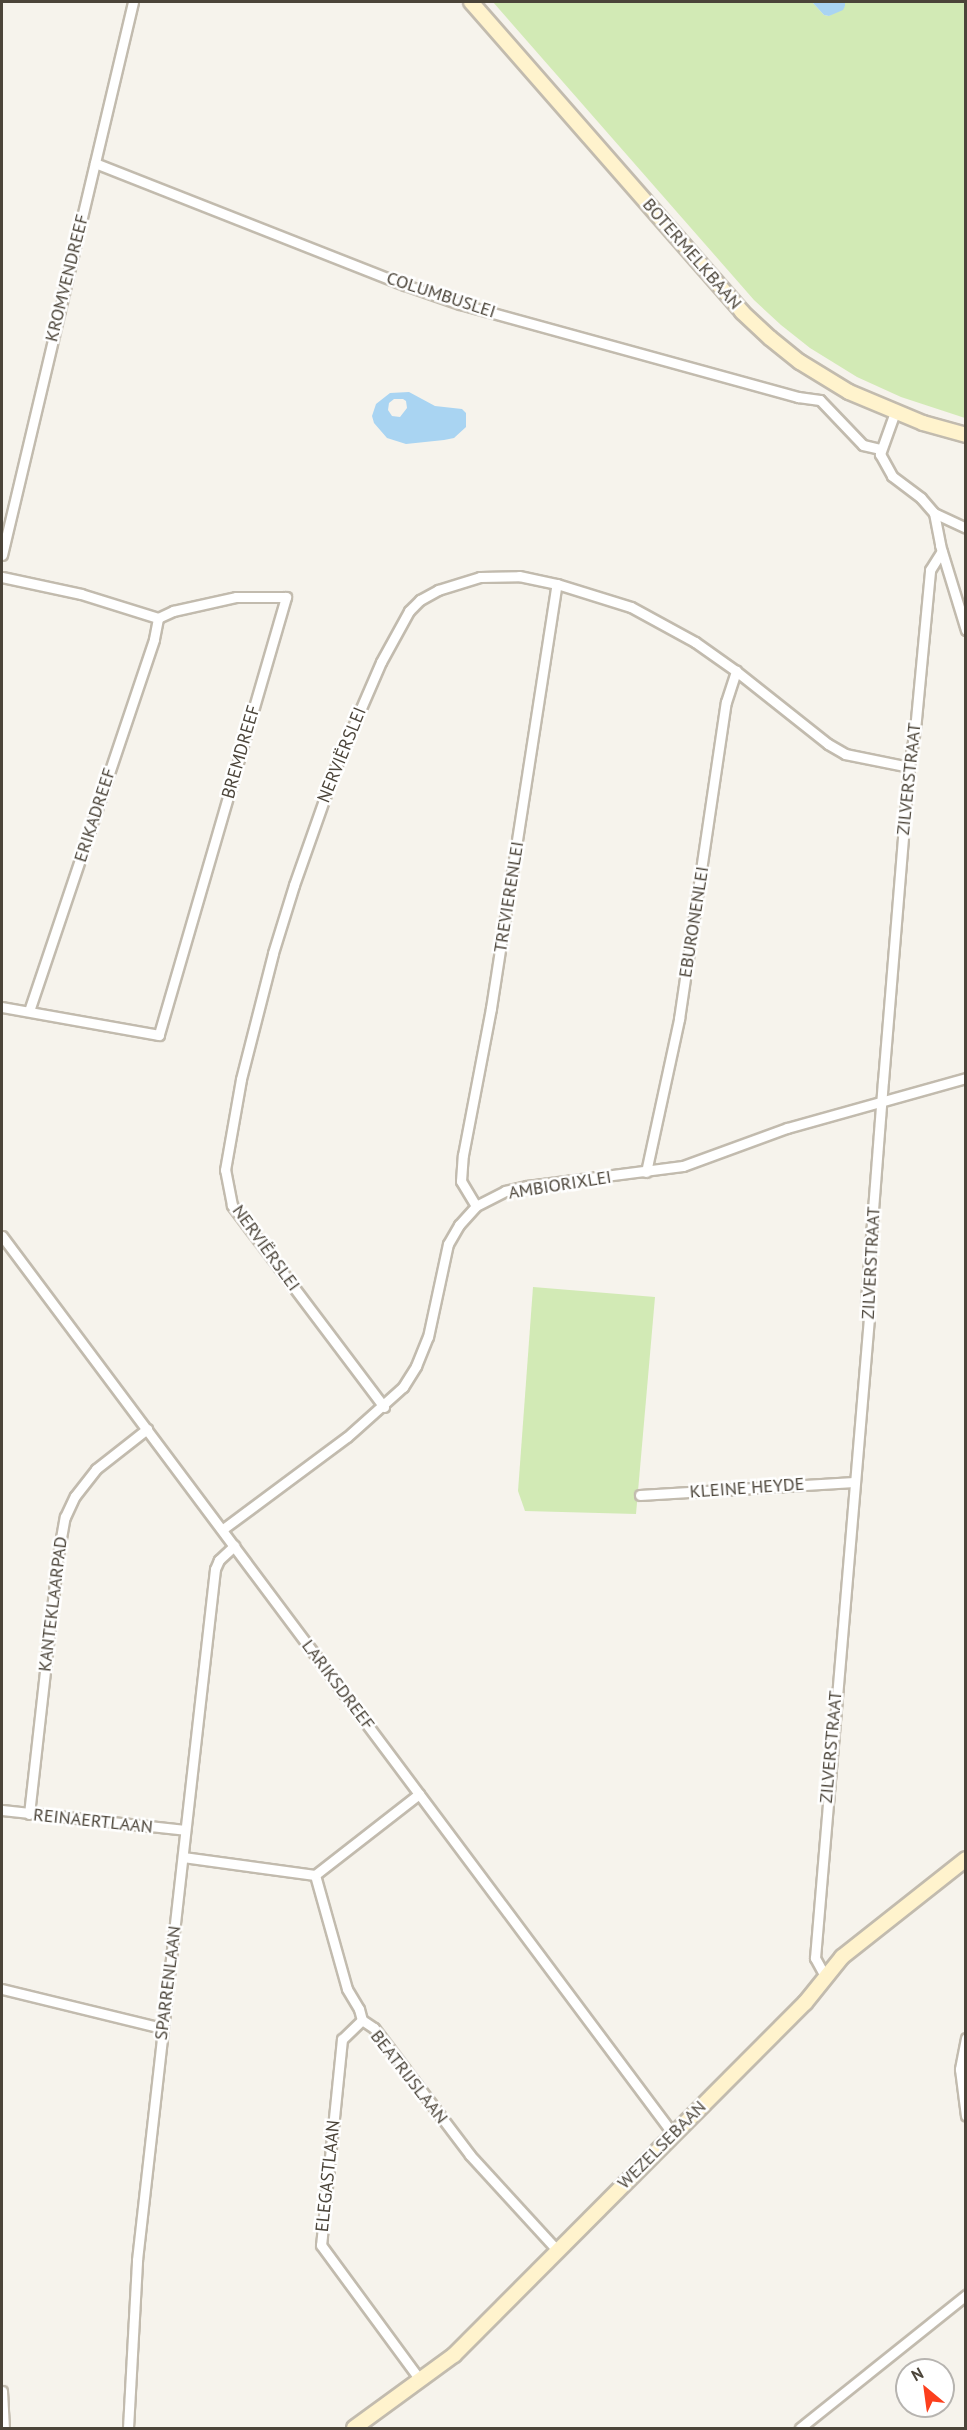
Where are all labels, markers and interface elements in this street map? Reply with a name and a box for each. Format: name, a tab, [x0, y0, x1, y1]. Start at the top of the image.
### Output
street label: BOTERMELKBAAN	[638, 194, 746, 314]
street label: KROMVENDREEF	[41, 212, 93, 344]
street label: COLUMBUSLEI	[384, 267, 498, 323]
street label: BREMDREEF	[217, 703, 265, 801]
street label: NERVIËRSLEI	[313, 704, 371, 806]
street label: ZILVERSTRAAT	[892, 722, 926, 836]
street label: ERIKADREEF	[70, 765, 120, 865]
street label: TREVIERENLEI	[490, 840, 528, 954]
street label: EBURONENLEI	[675, 865, 713, 979]
street label: AMBIORIXLEI	[507, 1166, 613, 1204]
street label: NERVIËRSLEI	[228, 1201, 304, 1295]
street label: ZILVERSTRAAT	[857, 1206, 885, 1320]
street label: KLEINE HEYDE	[689, 1473, 805, 1503]
street label: KANTEKLAARPAD	[34, 1535, 72, 1673]
street label: LARIKSDREEF	[297, 1636, 379, 1734]
street label: ZILVERSTRAAT	[815, 1690, 847, 1804]
street label: REINAERTLAAN	[32, 1804, 154, 1838]
street label: SPARRENLAAN	[150, 1925, 186, 2041]
street label: BEATRIJSLAAN	[366, 2026, 452, 2128]
street label: WEZELSEBAAN	[613, 2096, 711, 2194]
street label: ELEGASTLAAN	[311, 2119, 345, 2233]
north arrow	[895, 2358, 955, 2418]
text: N	[908, 2363, 927, 2385]

